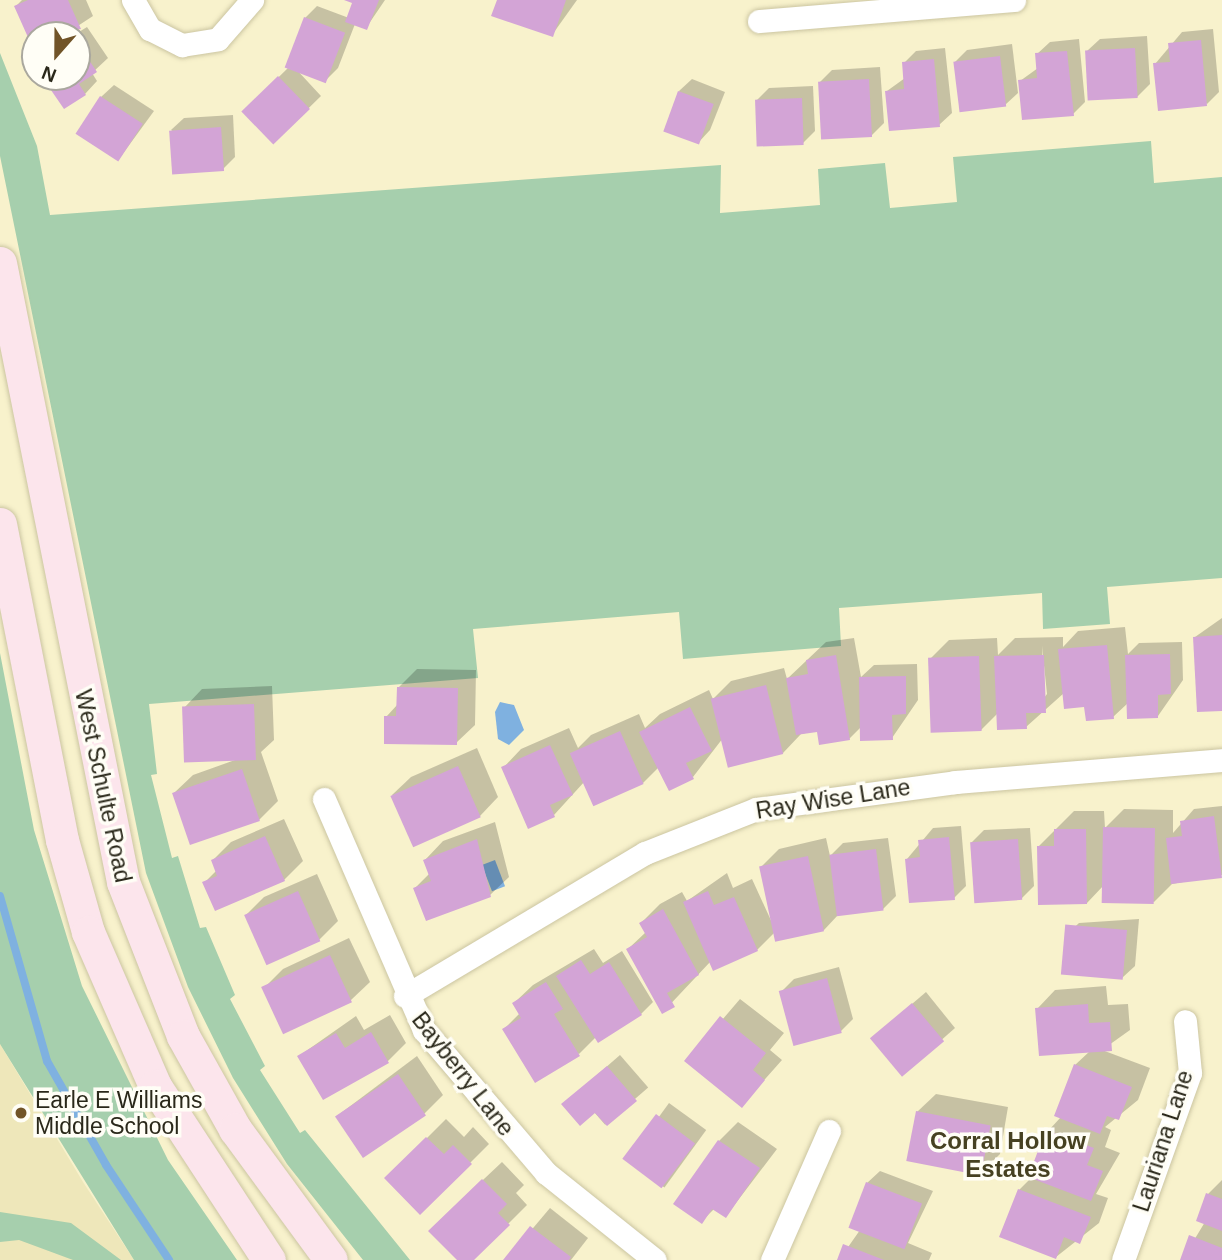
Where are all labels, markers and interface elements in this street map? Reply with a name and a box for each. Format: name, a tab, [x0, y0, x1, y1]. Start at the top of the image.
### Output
north arrow	[21, 21, 91, 91]
text: N	[39, 62, 59, 86]
street label: West Schulte Road	[69, 687, 137, 885]
street label: Ray Wise Lane	[754, 773, 912, 825]
street label: Bayberry Lane	[406, 1007, 520, 1141]
street label: Lauriana Lane	[1127, 1067, 1199, 1215]
place label: Earle E Williams Middle School	[35, 1086, 202, 1140]
marker: Earle E Williams Middle School	[13, 1105, 29, 1121]
district label: Corral Hollow Estates	[930, 1127, 1086, 1183]

